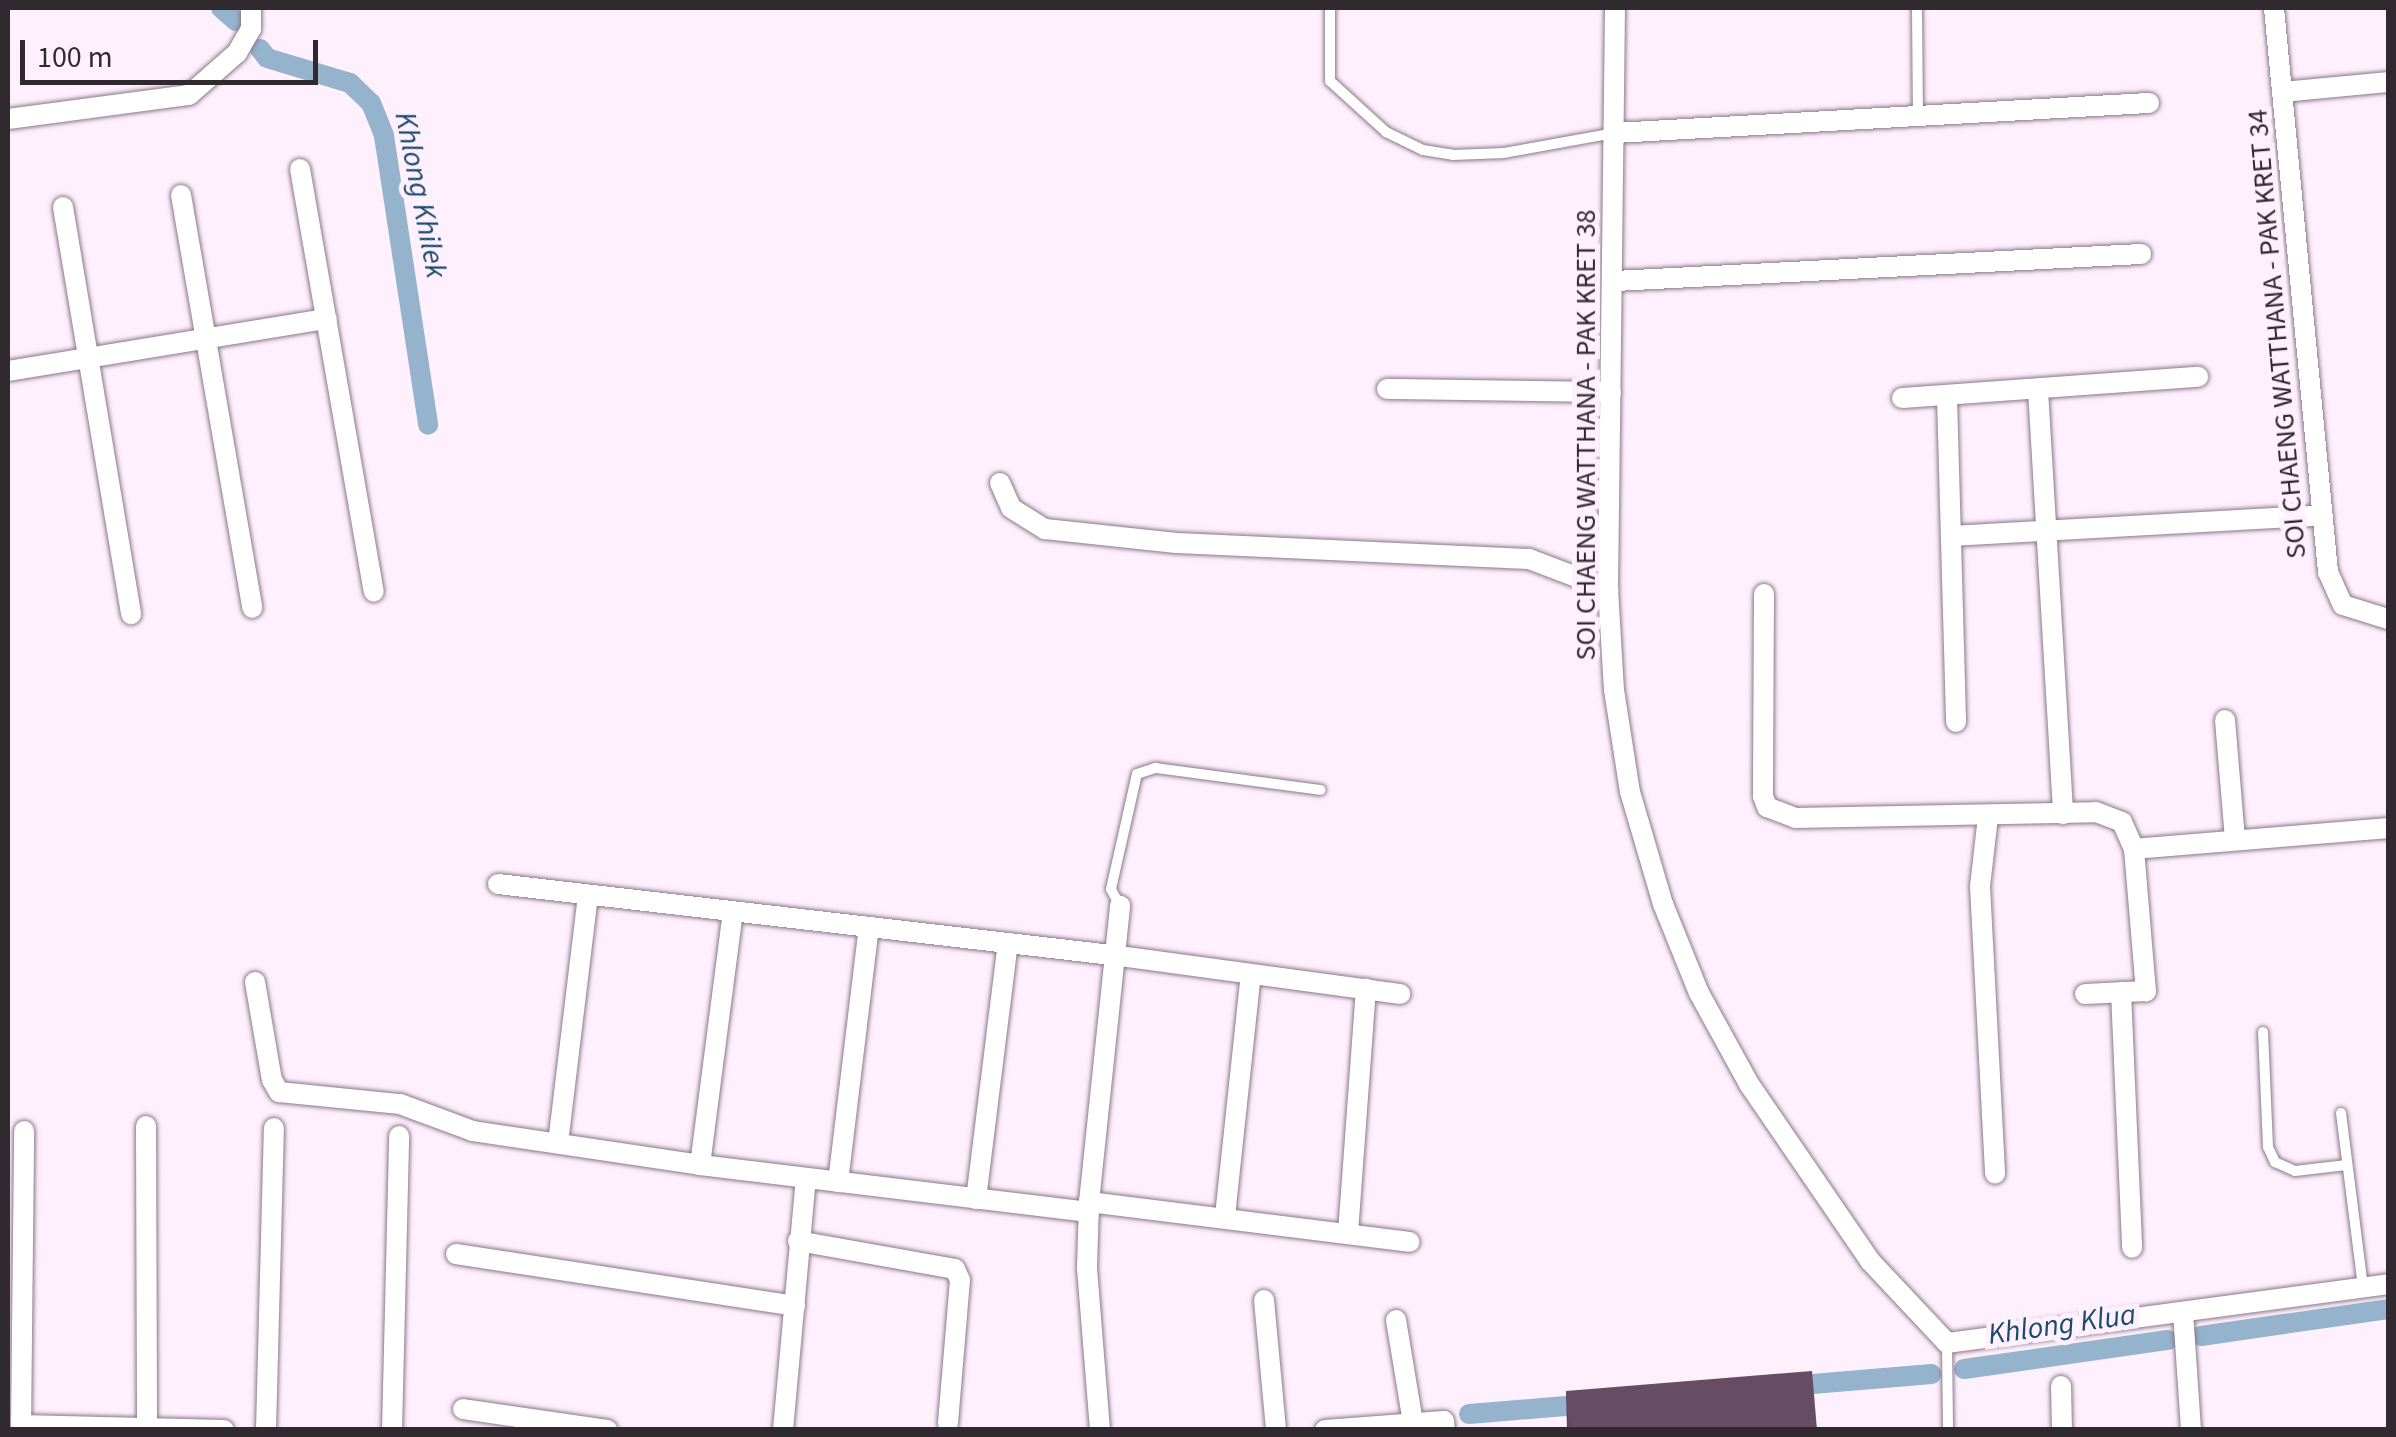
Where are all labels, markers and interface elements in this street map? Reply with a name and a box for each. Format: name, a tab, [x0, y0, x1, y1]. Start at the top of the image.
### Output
scale bar	[25, 20, 322, 82]
text: 100 m	[37, 36, 113, 79]
street label: SOI CHAENG WATTHANA - PAK KRET 34	[2241, 108, 2313, 560]
water label: Khlong Khilek	[386, 109, 454, 281]
street label: SOI CHAENG WATTHANA - PAK KRET 38	[1569, 210, 1603, 660]
water label: Khlong Klua	[1986, 1297, 2138, 1353]

